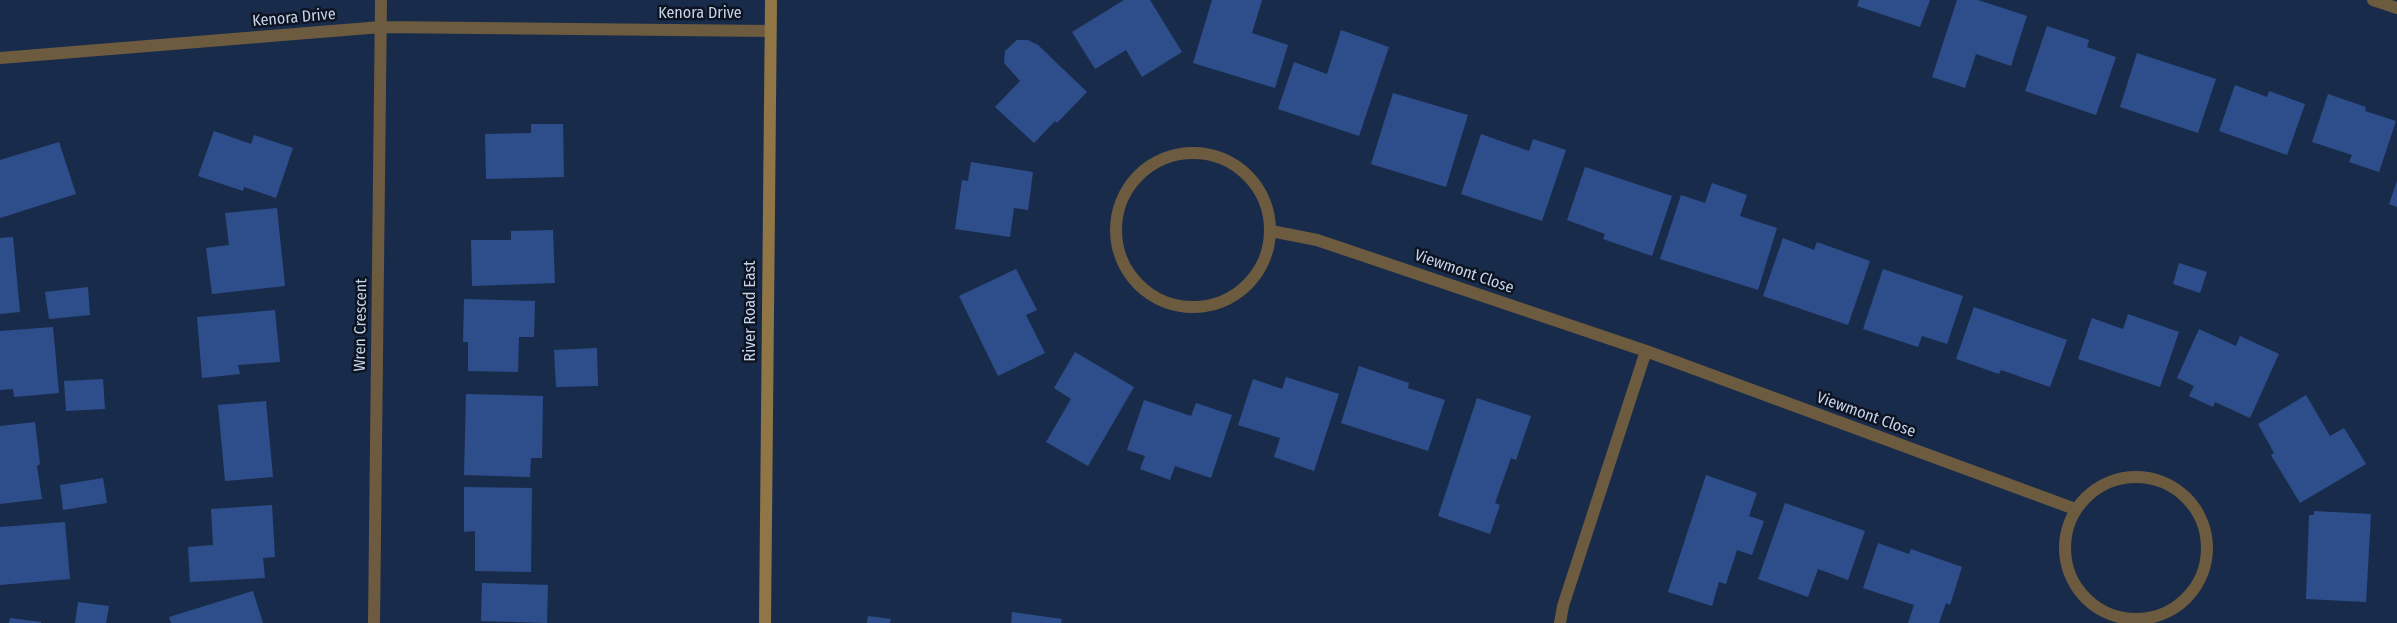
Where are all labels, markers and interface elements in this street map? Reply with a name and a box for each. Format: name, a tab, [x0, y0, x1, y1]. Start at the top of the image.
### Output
street label: Kenora Drive	[658, 4, 742, 24]
street label: Kenora Drive	[252, 5, 336, 31]
street label: Viewmont Close	[1412, 246, 1516, 298]
street label: River Road East	[741, 260, 761, 362]
street label: Wren Crescent	[351, 278, 371, 372]
street label: Viewmont Close	[1814, 388, 1918, 442]

